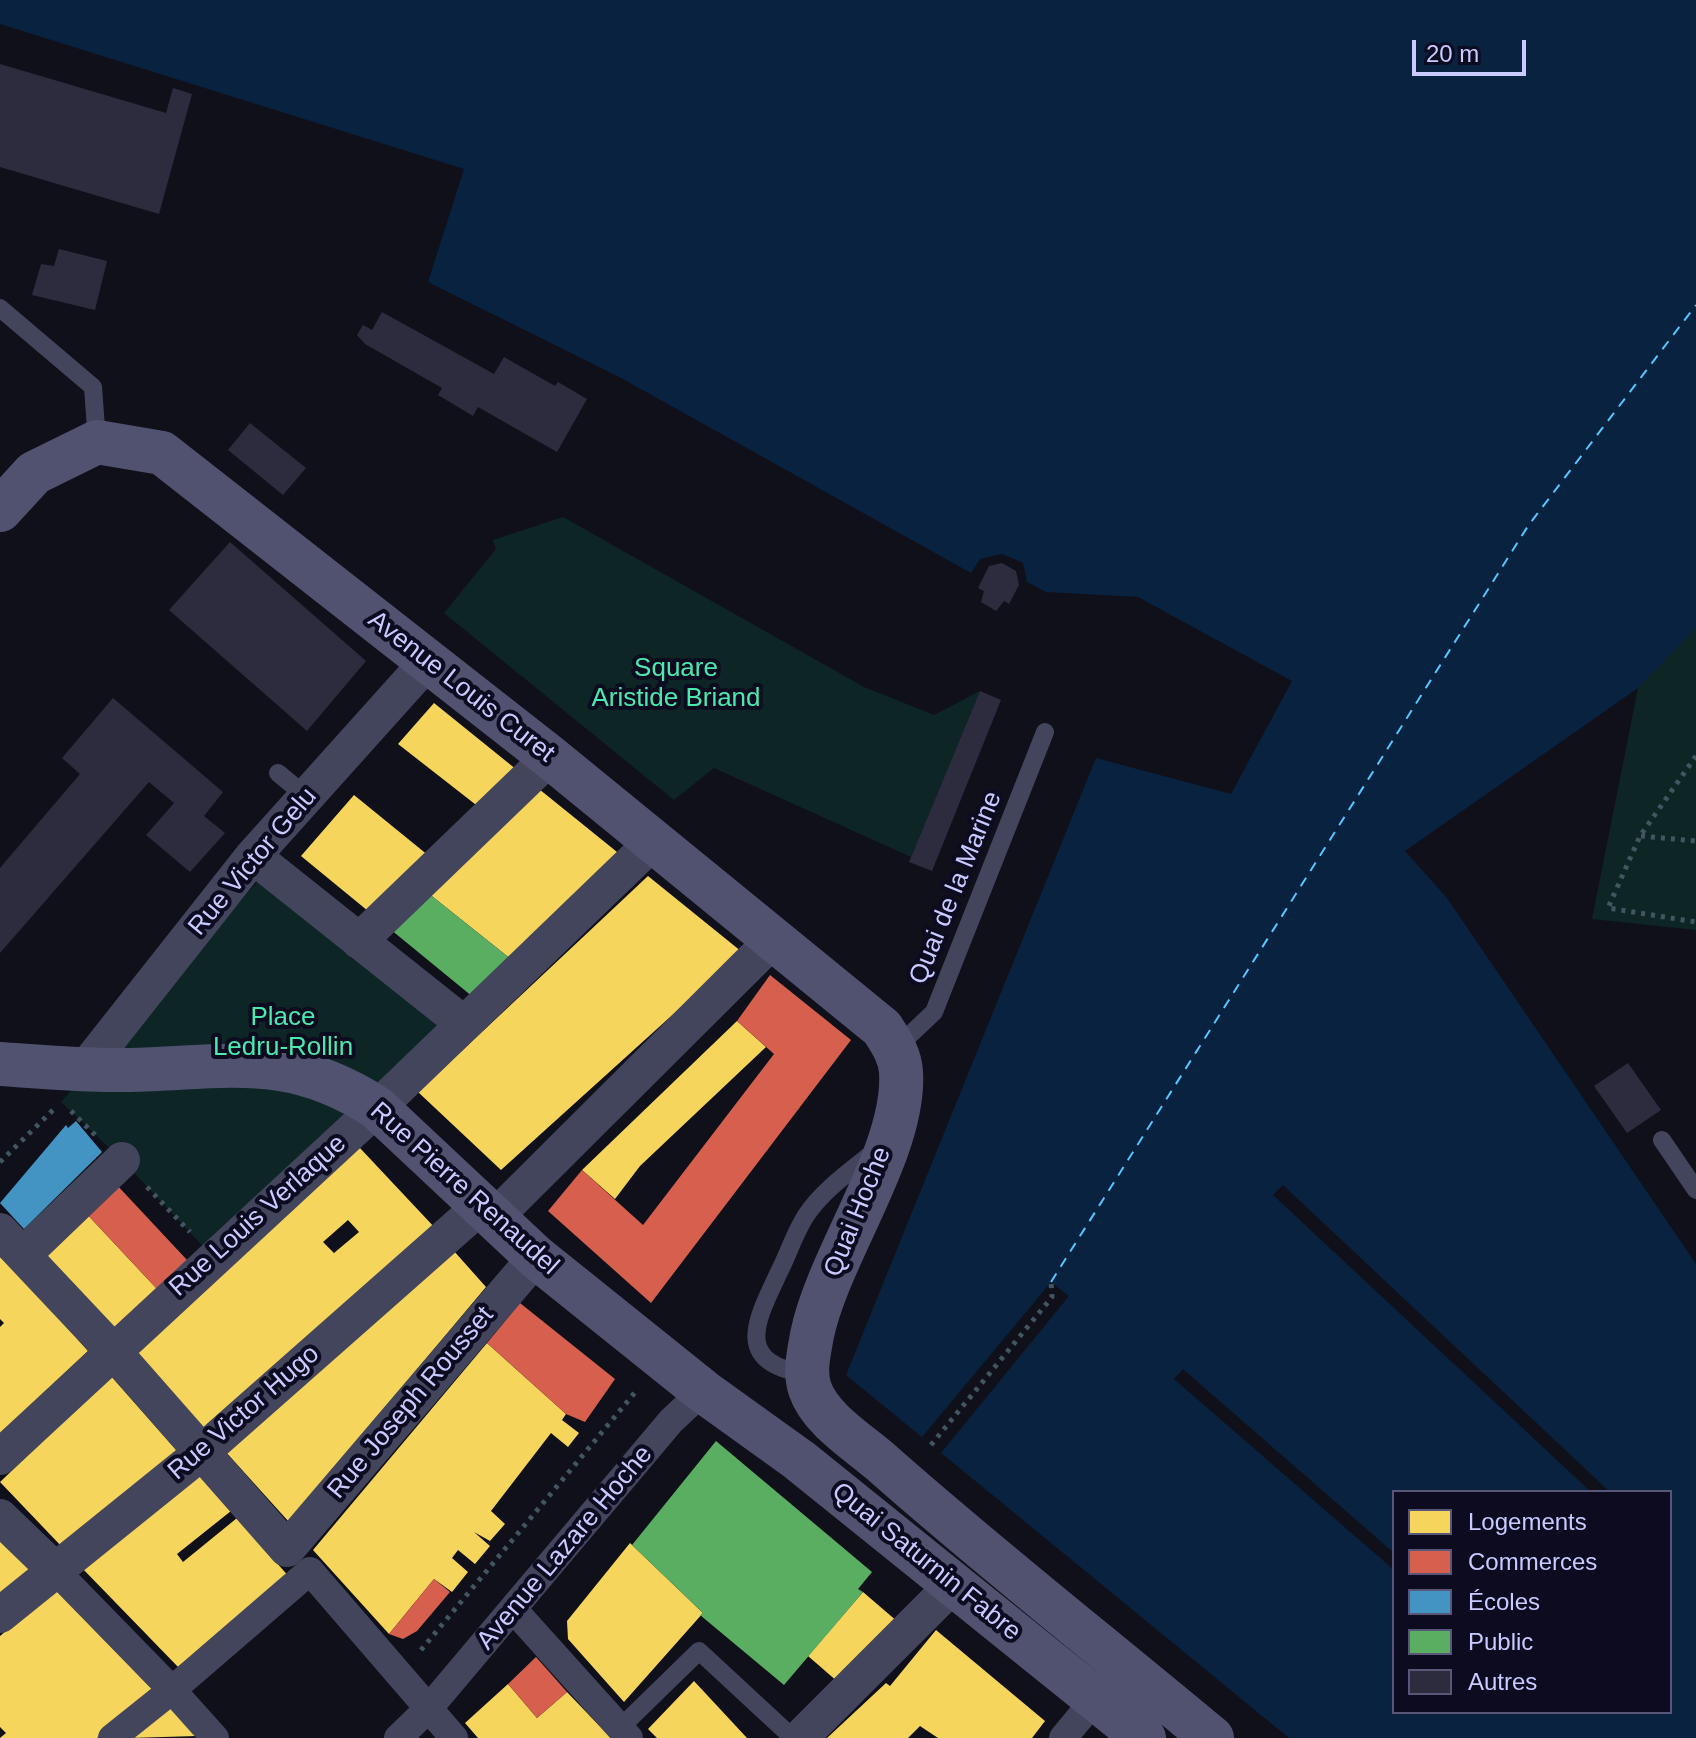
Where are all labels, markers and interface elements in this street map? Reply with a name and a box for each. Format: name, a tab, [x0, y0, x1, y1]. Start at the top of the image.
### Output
scale bar	[1416, 24, 1530, 74]
text: 20 m	[1426, 40, 1479, 67]
street label: Avenue Louis Curet	[362, 605, 560, 769]
park label: Square Aristide Briand	[591, 653, 761, 714]
street label: Rue Victor Gelu	[182, 782, 324, 942]
street label: Quai de la Marine	[903, 787, 1009, 989]
park label: Place Ledru-Rollin	[213, 1002, 353, 1064]
street label: Rue Pierre Renaudel	[363, 1096, 565, 1282]
street label: Rue Louis Verlaque	[163, 1128, 353, 1304]
street label: Quai Hoche	[818, 1143, 898, 1281]
street label: Rue Joseph Rousset	[321, 1301, 501, 1505]
street label: Rue Victor Hugo	[162, 1339, 326, 1487]
street label: Avenue Lazare Hoche	[471, 1440, 659, 1656]
street label: Quai Saturnin Fabre	[825, 1476, 1027, 1648]
legend	[1392, 1490, 1672, 1714]
text: Logements	[1468, 1508, 1587, 1535]
text: Commerces	[1468, 1548, 1597, 1575]
text: Écoles	[1468, 1588, 1540, 1615]
text: Public	[1468, 1628, 1533, 1655]
text: Autres	[1468, 1668, 1537, 1695]

